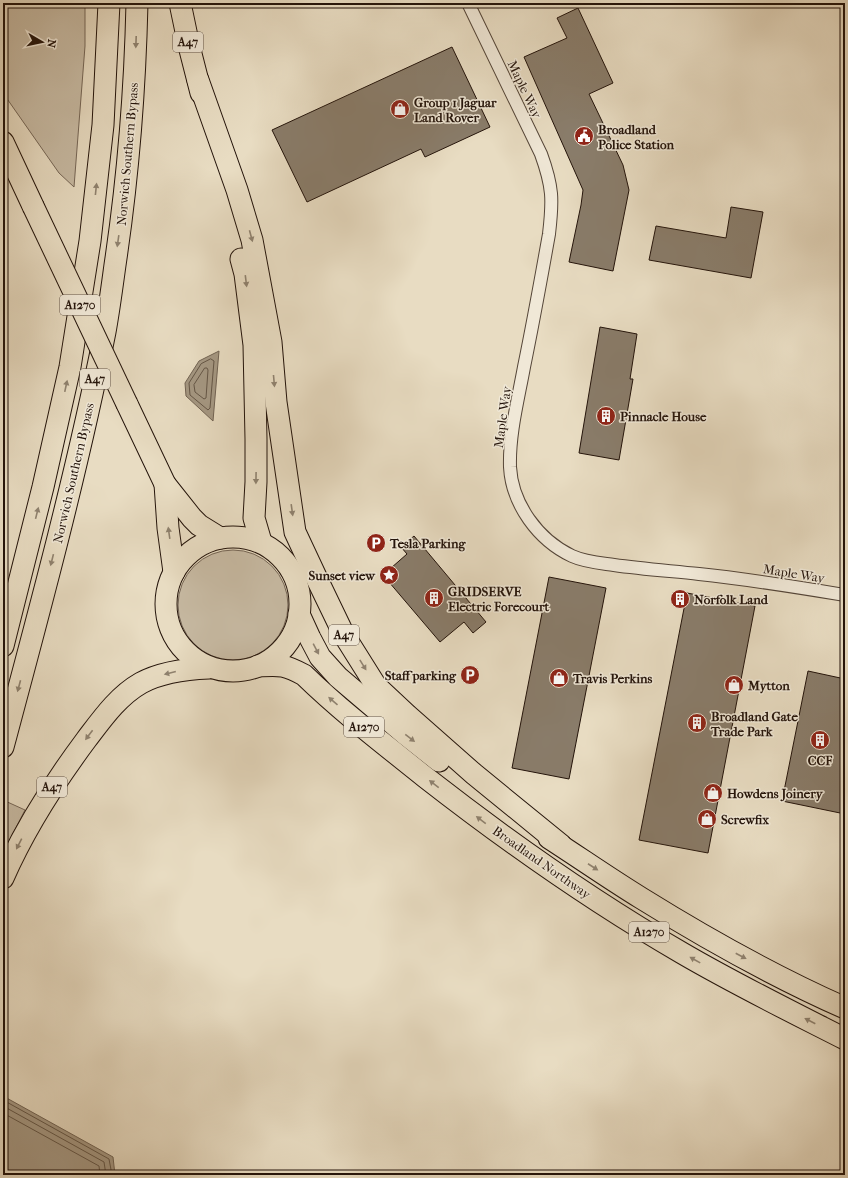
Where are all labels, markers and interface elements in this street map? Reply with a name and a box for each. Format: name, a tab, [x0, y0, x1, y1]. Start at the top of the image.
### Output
north arrow	[22, 22, 62, 62]
road number: A47	[173, 32, 203, 52]
one-way arrow	[132, 36, 139, 48]
text: N	[44, 38, 58, 49]
street label: Maple Way	[505, 58, 545, 122]
street label: Norwich Southern Bypass	[114, 82, 141, 226]
place label: Group 1 Jaguar Land Rover	[414, 95, 497, 125]
shop icon: Group 1 Jaguar Land Rover	[389, 98, 411, 120]
place label: Broadland Police Station	[598, 122, 675, 152]
public building icon: Broadland Police Station	[573, 125, 595, 147]
one-way arrow	[93, 183, 99, 195]
one-way arrow	[248, 230, 254, 243]
one-way arrow	[115, 235, 121, 247]
one-way arrow	[242, 275, 249, 287]
road number: A1270	[60, 295, 100, 315]
road number: A47	[80, 369, 110, 389]
one-way arrow	[271, 375, 278, 387]
one-way arrow	[63, 380, 69, 393]
street label: Maple Way	[491, 384, 514, 449]
street label: Norwich Southern Bypass	[50, 401, 97, 545]
building icon: Pinnacle House	[595, 405, 617, 427]
place label: Pinnacle House	[620, 409, 707, 424]
one-way arrow	[253, 472, 259, 485]
one-way arrow	[289, 504, 295, 516]
one-way arrow	[34, 507, 40, 519]
one-way arrow	[166, 527, 172, 540]
parking icon: Tesla Parking	[365, 532, 387, 554]
place label: Tesla Parking	[389, 536, 466, 552]
one-way arrow	[49, 554, 55, 566]
street label: Maple Way	[762, 561, 827, 586]
place icon: Sunset view	[378, 564, 400, 586]
place label: Sunset view	[309, 568, 376, 583]
place label: GRIDSERVE Electric Forecourt	[448, 584, 549, 614]
building icon: GRIDSERVE Electric Forecourt	[423, 587, 445, 609]
building icon: Norfolk Land	[669, 588, 691, 610]
place label: Norfolk Land	[694, 592, 769, 607]
road number: A47	[329, 625, 359, 645]
one-way arrow	[312, 644, 319, 655]
one-way arrow	[359, 660, 367, 670]
parking icon: Staff parking	[459, 664, 481, 686]
shop icon: Travis Perkins	[548, 667, 570, 689]
place label: Staff parking	[385, 668, 457, 684]
one-way arrow	[164, 670, 176, 676]
place label: Travis Perkins	[572, 671, 653, 686]
shop icon: Mytton	[723, 674, 745, 696]
place label: Mytton	[747, 678, 790, 694]
one-way arrow	[16, 680, 22, 692]
one-way arrow	[328, 697, 339, 706]
place label: Broadland Gate Trade Park	[710, 709, 798, 739]
building icon: Broadland Gate Trade Park	[686, 712, 708, 734]
road number: A1270	[344, 717, 384, 737]
building icon: CCF	[809, 729, 831, 751]
one-way arrow	[85, 730, 94, 741]
one-way arrow	[404, 734, 415, 742]
place label: CCF	[808, 753, 832, 768]
road number: A47	[37, 777, 67, 797]
one-way arrow	[428, 779, 439, 788]
shop icon: Howdens Joinery	[702, 782, 724, 804]
place label: Howdens Joinery	[727, 786, 824, 802]
shop icon: Screwfix	[696, 808, 718, 830]
place label: Screwfix	[721, 812, 769, 827]
one-way arrow	[476, 816, 487, 824]
street label: Broadland Northway	[490, 823, 594, 902]
one-way arrow	[16, 839, 22, 850]
one-way arrow	[588, 863, 599, 871]
road number: A1270	[629, 922, 669, 942]
one-way arrow	[735, 952, 747, 959]
one-way arrow	[689, 957, 701, 963]
one-way arrow	[804, 1018, 816, 1024]

